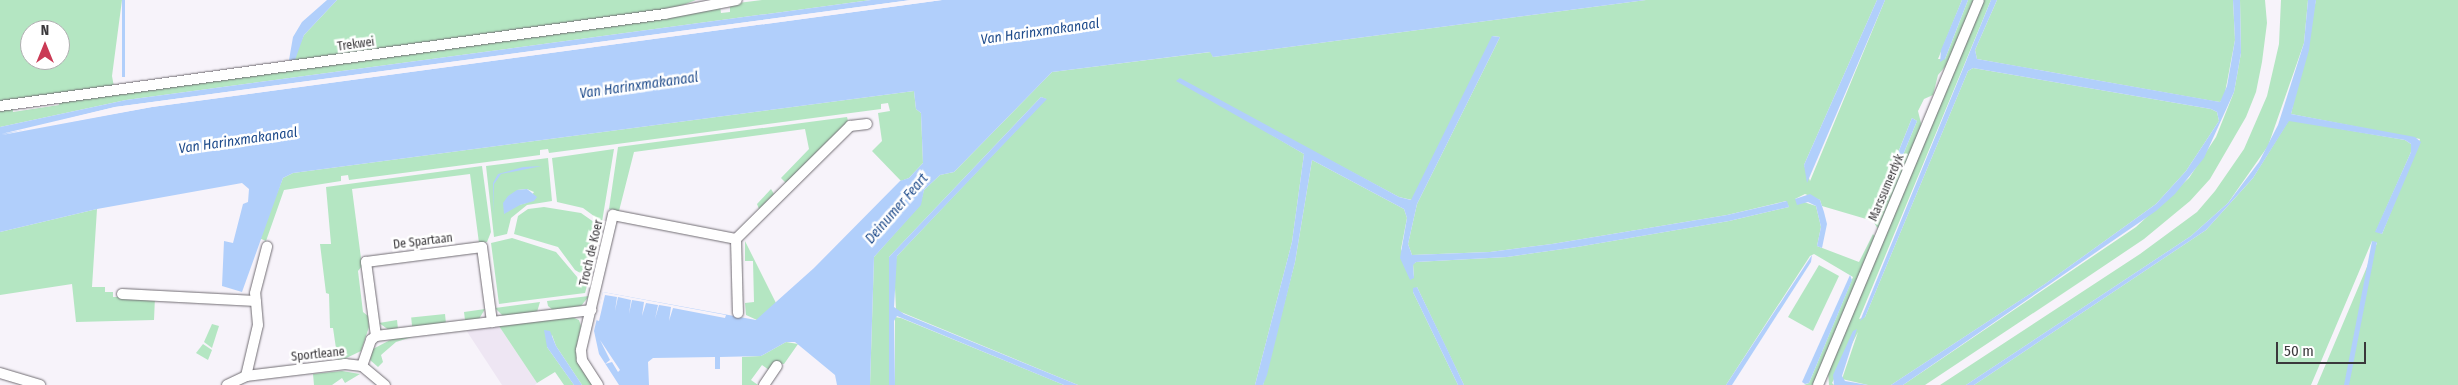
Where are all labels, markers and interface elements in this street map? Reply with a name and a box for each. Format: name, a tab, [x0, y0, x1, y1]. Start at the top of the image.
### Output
water label: Van Harinxmakanaal	[980, 15, 1100, 49]
north arrow	[20, 20, 70, 70]
text: N	[41, 22, 49, 39]
street label: Trekwei	[336, 35, 376, 55]
water label: Van Harinxmakanaal	[579, 69, 699, 103]
water label: Van Harinxmakanaal	[178, 124, 298, 158]
street label: Marssumerdyk	[1866, 152, 1908, 224]
water label: Deinumer Feart	[862, 171, 932, 247]
street label: Troch de Koer	[577, 219, 607, 287]
street label: De Spartaan	[392, 231, 454, 253]
scale bar	[2278, 332, 2368, 364]
text: 50 m	[2284, 342, 2314, 360]
street label: Sportleane	[291, 345, 345, 365]

